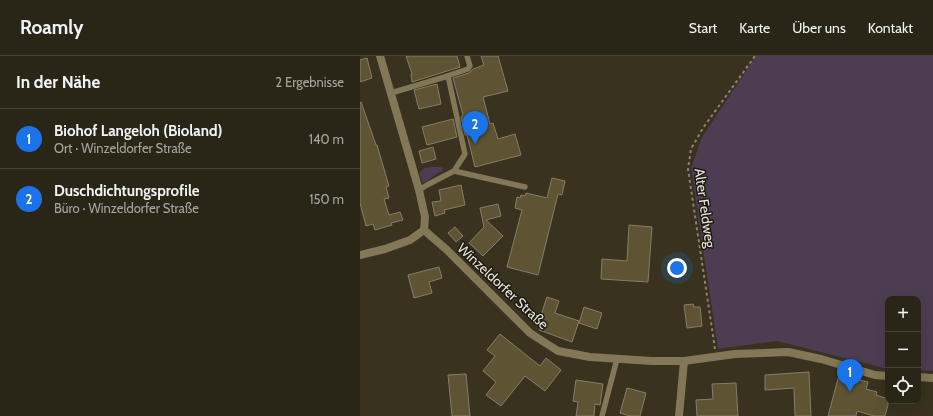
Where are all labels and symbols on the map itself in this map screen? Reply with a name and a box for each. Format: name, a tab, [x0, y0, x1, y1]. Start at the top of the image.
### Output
pin: 2	[462, 111, 488, 144]
street label: Alter Feldweg	[691, 167, 720, 250]
street label: Winzeldorfer Straße	[453, 239, 553, 333]
your location	[667, 258, 687, 278]
pin: 1	[837, 359, 863, 392]

